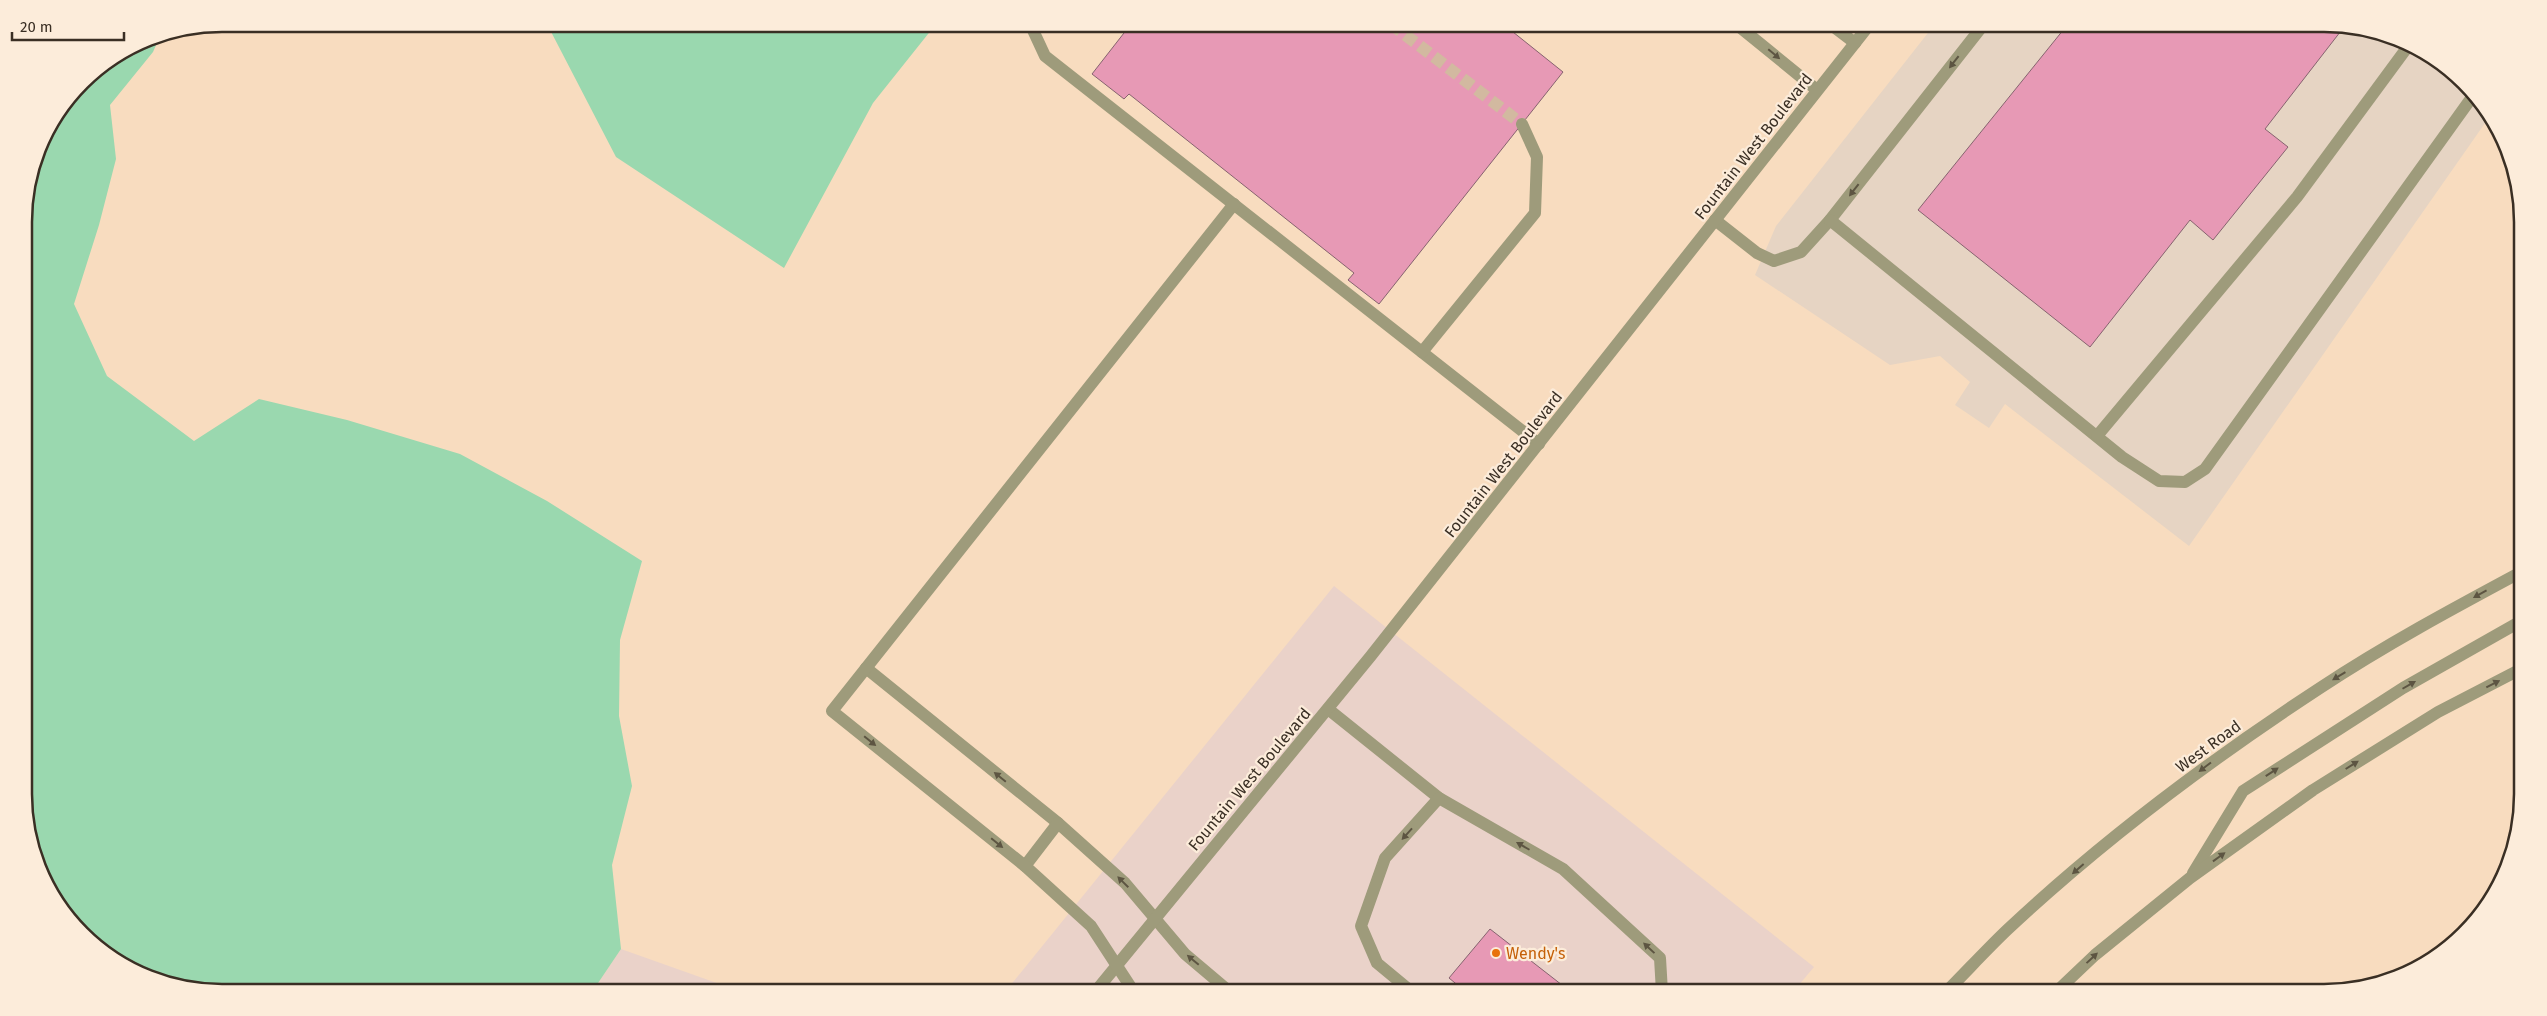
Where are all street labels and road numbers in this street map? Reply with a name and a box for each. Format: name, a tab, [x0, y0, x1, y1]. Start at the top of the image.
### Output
street label: Fountain West Boulevard	[1690, 69, 1816, 223]
street label: Fountain West Boulevard	[1440, 387, 1566, 541]
street label: Fountain West Boulevard	[1184, 704, 1315, 854]
street label: West Road	[2172, 716, 2245, 776]

